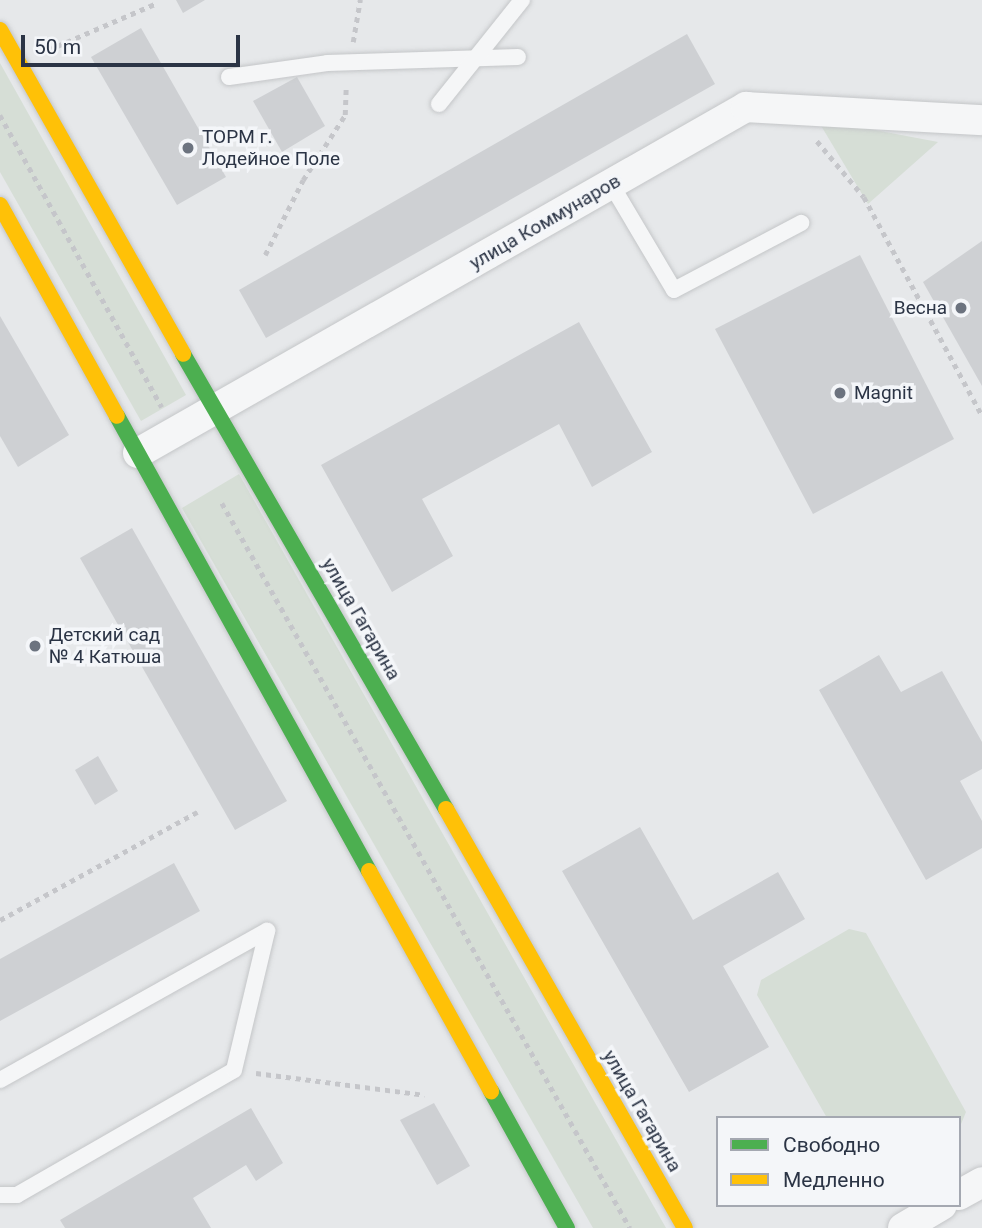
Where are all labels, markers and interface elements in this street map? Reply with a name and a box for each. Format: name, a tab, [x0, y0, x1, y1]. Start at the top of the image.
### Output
scale bar	[24, 21, 243, 65]
text: 50 m	[34, 35, 81, 59]
place label: ТОРМ г. Лодейное Поле	[202, 126, 340, 170]
marker: ТОРМ г. Лодейное Поле	[180, 140, 196, 156]
street label: улица Коммунаров	[465, 170, 625, 274]
place label: Весна	[894, 297, 947, 319]
marker: Весна	[953, 300, 969, 316]
place label: Magnit	[854, 382, 913, 404]
marker: Magnit	[832, 385, 848, 401]
street label: улица Гагарина	[317, 554, 405, 684]
place label: Детский сад № 4 Катюша	[49, 624, 161, 668]
marker: Детский сад № 4 Катюша	[27, 638, 43, 654]
street label: улица Гагарина	[598, 1046, 686, 1176]
legend	[716, 1116, 961, 1207]
text: Свободно	[783, 1133, 880, 1157]
text: Медленно	[783, 1168, 885, 1192]

